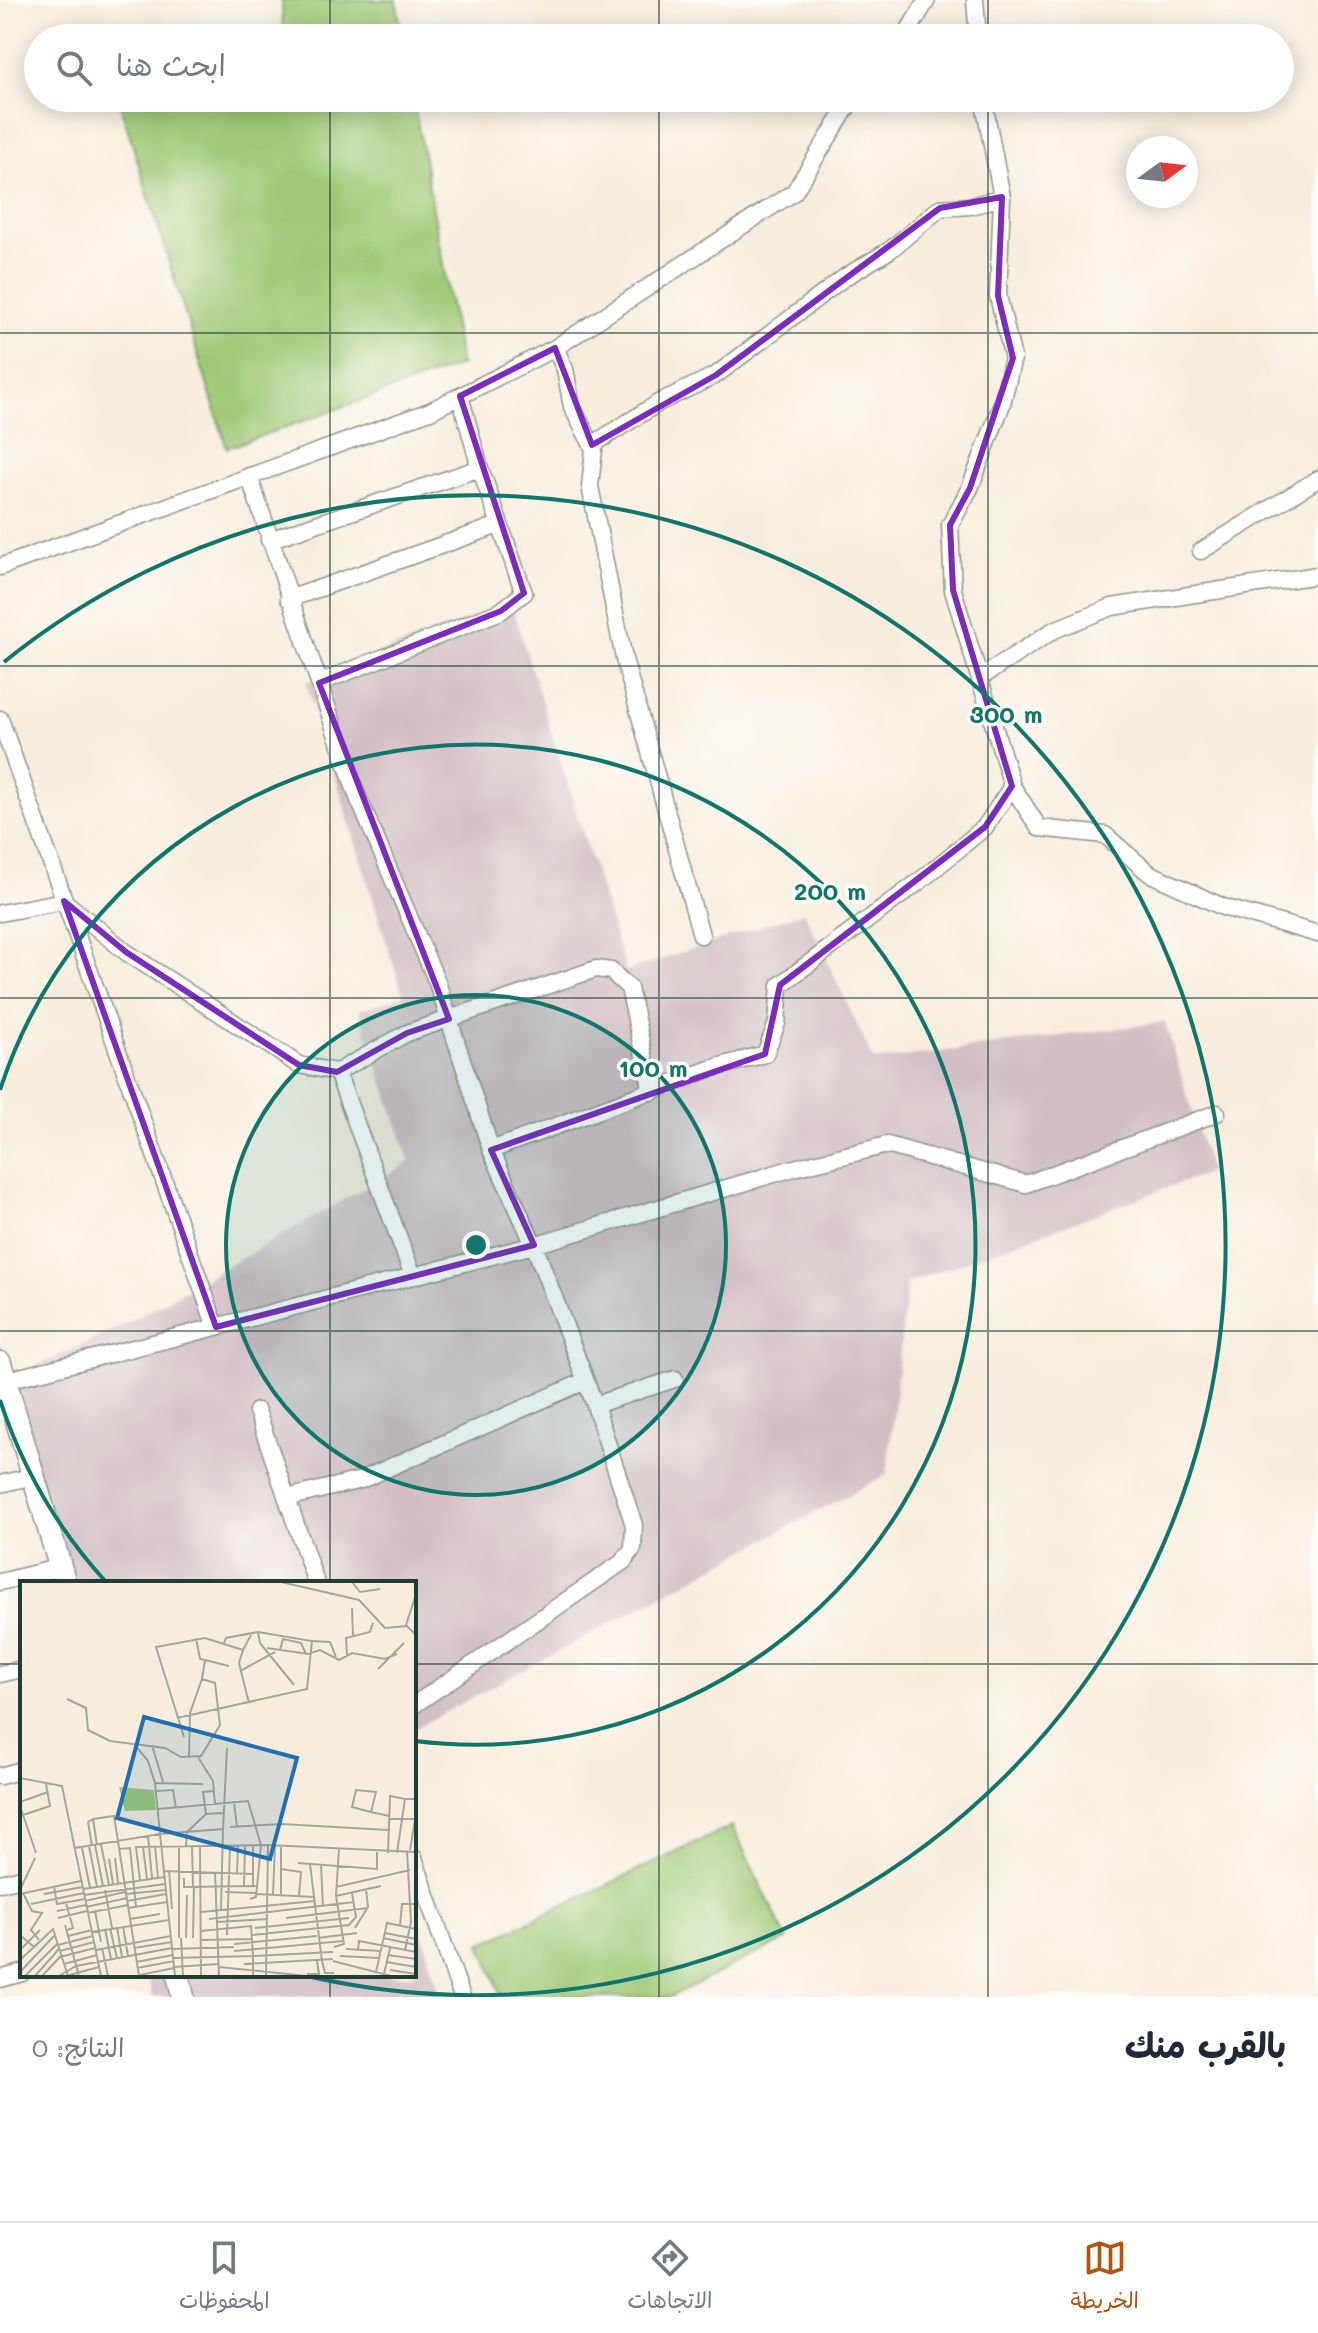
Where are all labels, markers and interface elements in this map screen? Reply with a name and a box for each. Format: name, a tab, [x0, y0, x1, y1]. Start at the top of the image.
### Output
search box	[24, 24, 1294, 112]
text: ابحث هنا	[116, 44, 226, 84]
icon: search	[52, 46, 96, 90]
north arrow	[1126, 136, 1198, 208]
text: 300 m	[970, 698, 1042, 729]
text: 200 m	[794, 875, 866, 906]
text: 100 m	[618, 1052, 688, 1083]
centre of rings	[462, 1231, 490, 1259]
inset map	[20, 1581, 416, 1977]
text: بالقرب منك	[1125, 2022, 1286, 2067]
text: النتائج: 0	[32, 2030, 124, 2064]
tab: المحفوظات	[179, 2236, 270, 2320]
tab: الاتجاهات	[627, 2236, 712, 2320]
tab: الخريطة	[1070, 2236, 1139, 2320]

